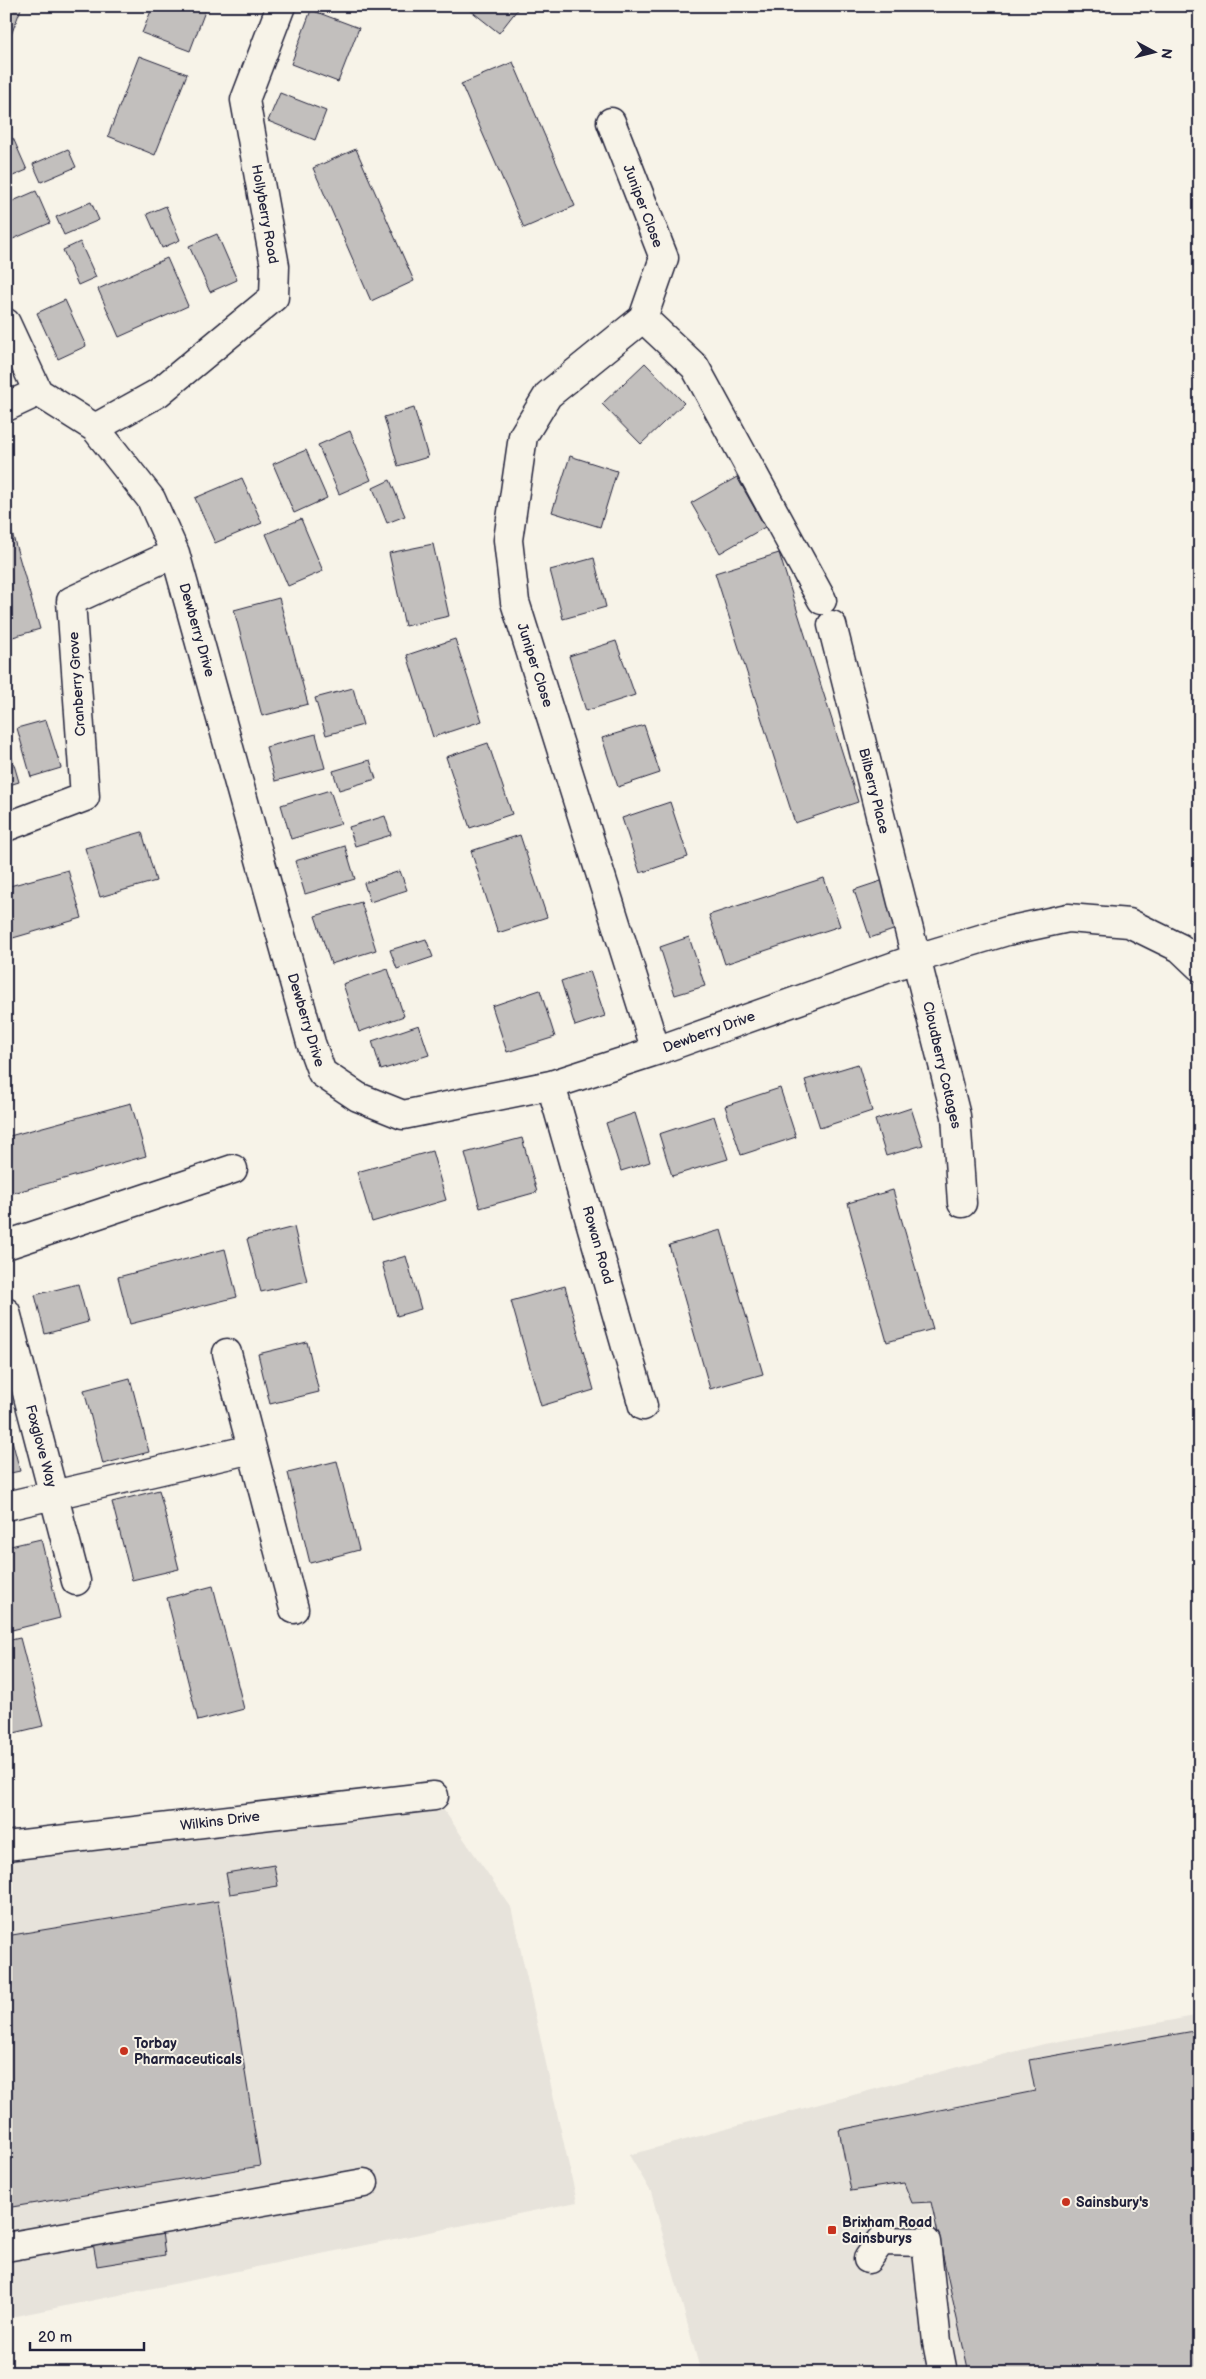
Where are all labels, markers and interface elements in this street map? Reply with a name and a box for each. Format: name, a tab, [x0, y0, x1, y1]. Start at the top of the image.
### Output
north arrow	[1128, 28, 1178, 78]
text: N	[1157, 47, 1175, 60]
street label: Juniper Close	[619, 162, 667, 250]
street label: Hollyberry Road	[248, 163, 282, 265]
street label: Dewberry Drive	[175, 581, 219, 679]
street label: Juniper Close	[513, 621, 557, 709]
street label: Cranberry Grove	[65, 631, 89, 737]
street label: Bilberry Place	[855, 746, 893, 836]
street label: Dewberry Drive	[284, 971, 328, 1069]
street label: Cloudberry Cottages	[919, 1000, 965, 1130]
street label: Dewberry Drive	[661, 1007, 757, 1057]
street label: Rowan Road	[579, 1204, 617, 1286]
street label: Foxglove Way	[22, 1403, 60, 1490]
street label: Wilkins Drive	[179, 1808, 261, 1834]
place label: Torbay Pharmaceuticals	[134, 2035, 242, 2068]
marker: Torbay Pharmaceuticals	[118, 2045, 130, 2057]
place label: Sainsbury's	[1076, 2194, 1149, 2211]
marker: Sainsbury's	[1060, 2196, 1072, 2208]
place label: Brixham Road Sainsburys	[842, 2214, 932, 2247]
marker: Brixham Road Sainsburys	[826, 2224, 838, 2236]
scale bar	[30, 2319, 144, 2351]
text: 20 m	[38, 2328, 72, 2347]

